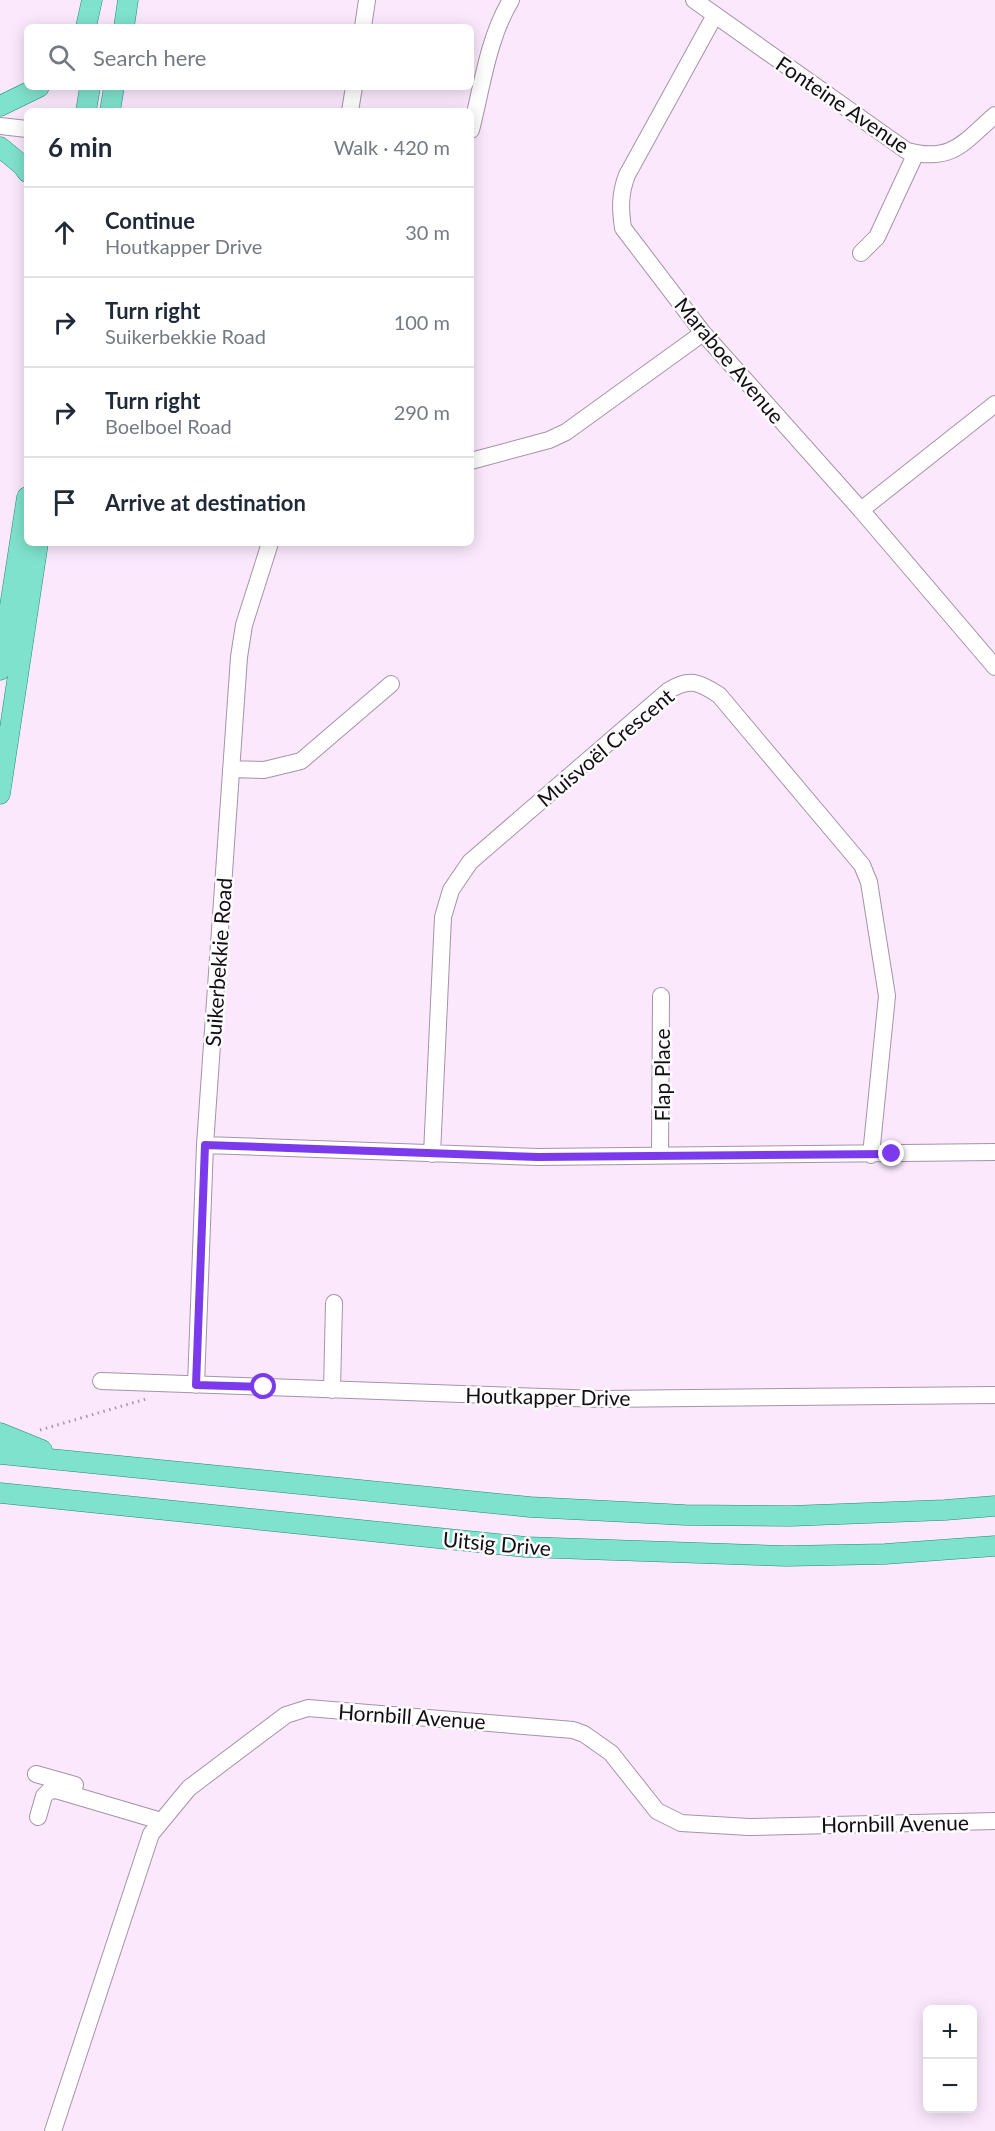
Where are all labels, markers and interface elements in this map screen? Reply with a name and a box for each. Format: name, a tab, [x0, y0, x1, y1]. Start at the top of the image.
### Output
search box	[24, 24, 474, 90]
icon: search	[45, 41, 78, 74]
text: Search here	[93, 44, 206, 71]
street label: Fonteine Avenue	[772, 50, 914, 158]
text: 6 min	[48, 131, 112, 163]
text: Walk · 420 m	[334, 135, 450, 159]
text: Continue	[105, 207, 195, 234]
icon: ahead	[48, 216, 81, 249]
text: 30 m	[405, 220, 450, 244]
text: Houtkapper Drive	[105, 234, 262, 258]
street label: Maraboe Avenue	[670, 292, 790, 428]
text: Turn right	[105, 297, 200, 324]
icon: right	[48, 306, 81, 339]
text: 100 m	[394, 310, 450, 334]
text: Suikerbekkie Road	[105, 324, 266, 348]
text: Turn right	[105, 387, 200, 414]
icon: right	[48, 396, 81, 429]
text: 290 m	[394, 400, 450, 424]
text: Boelboel Road	[105, 414, 232, 438]
icon: arrive	[48, 486, 81, 519]
text: Arrive at destination	[105, 489, 306, 516]
street label: Muisvoël Crescent	[532, 682, 679, 811]
street label: Suikerbekkie Road	[200, 877, 236, 1047]
street label: Flap Place	[649, 1028, 674, 1122]
route end	[878, 1140, 904, 1166]
route start	[250, 1373, 276, 1399]
street label: Houtkapper Drive	[465, 1382, 631, 1410]
street label: Uitsig Drive	[442, 1526, 552, 1560]
street label: Hornbill Avenue	[337, 1698, 487, 1734]
street label: Hornbill Avenue	[821, 1809, 969, 1837]
map controls	[923, 2005, 977, 2113]
button: +	[923, 2005, 977, 2059]
button: −	[923, 2059, 977, 2113]

